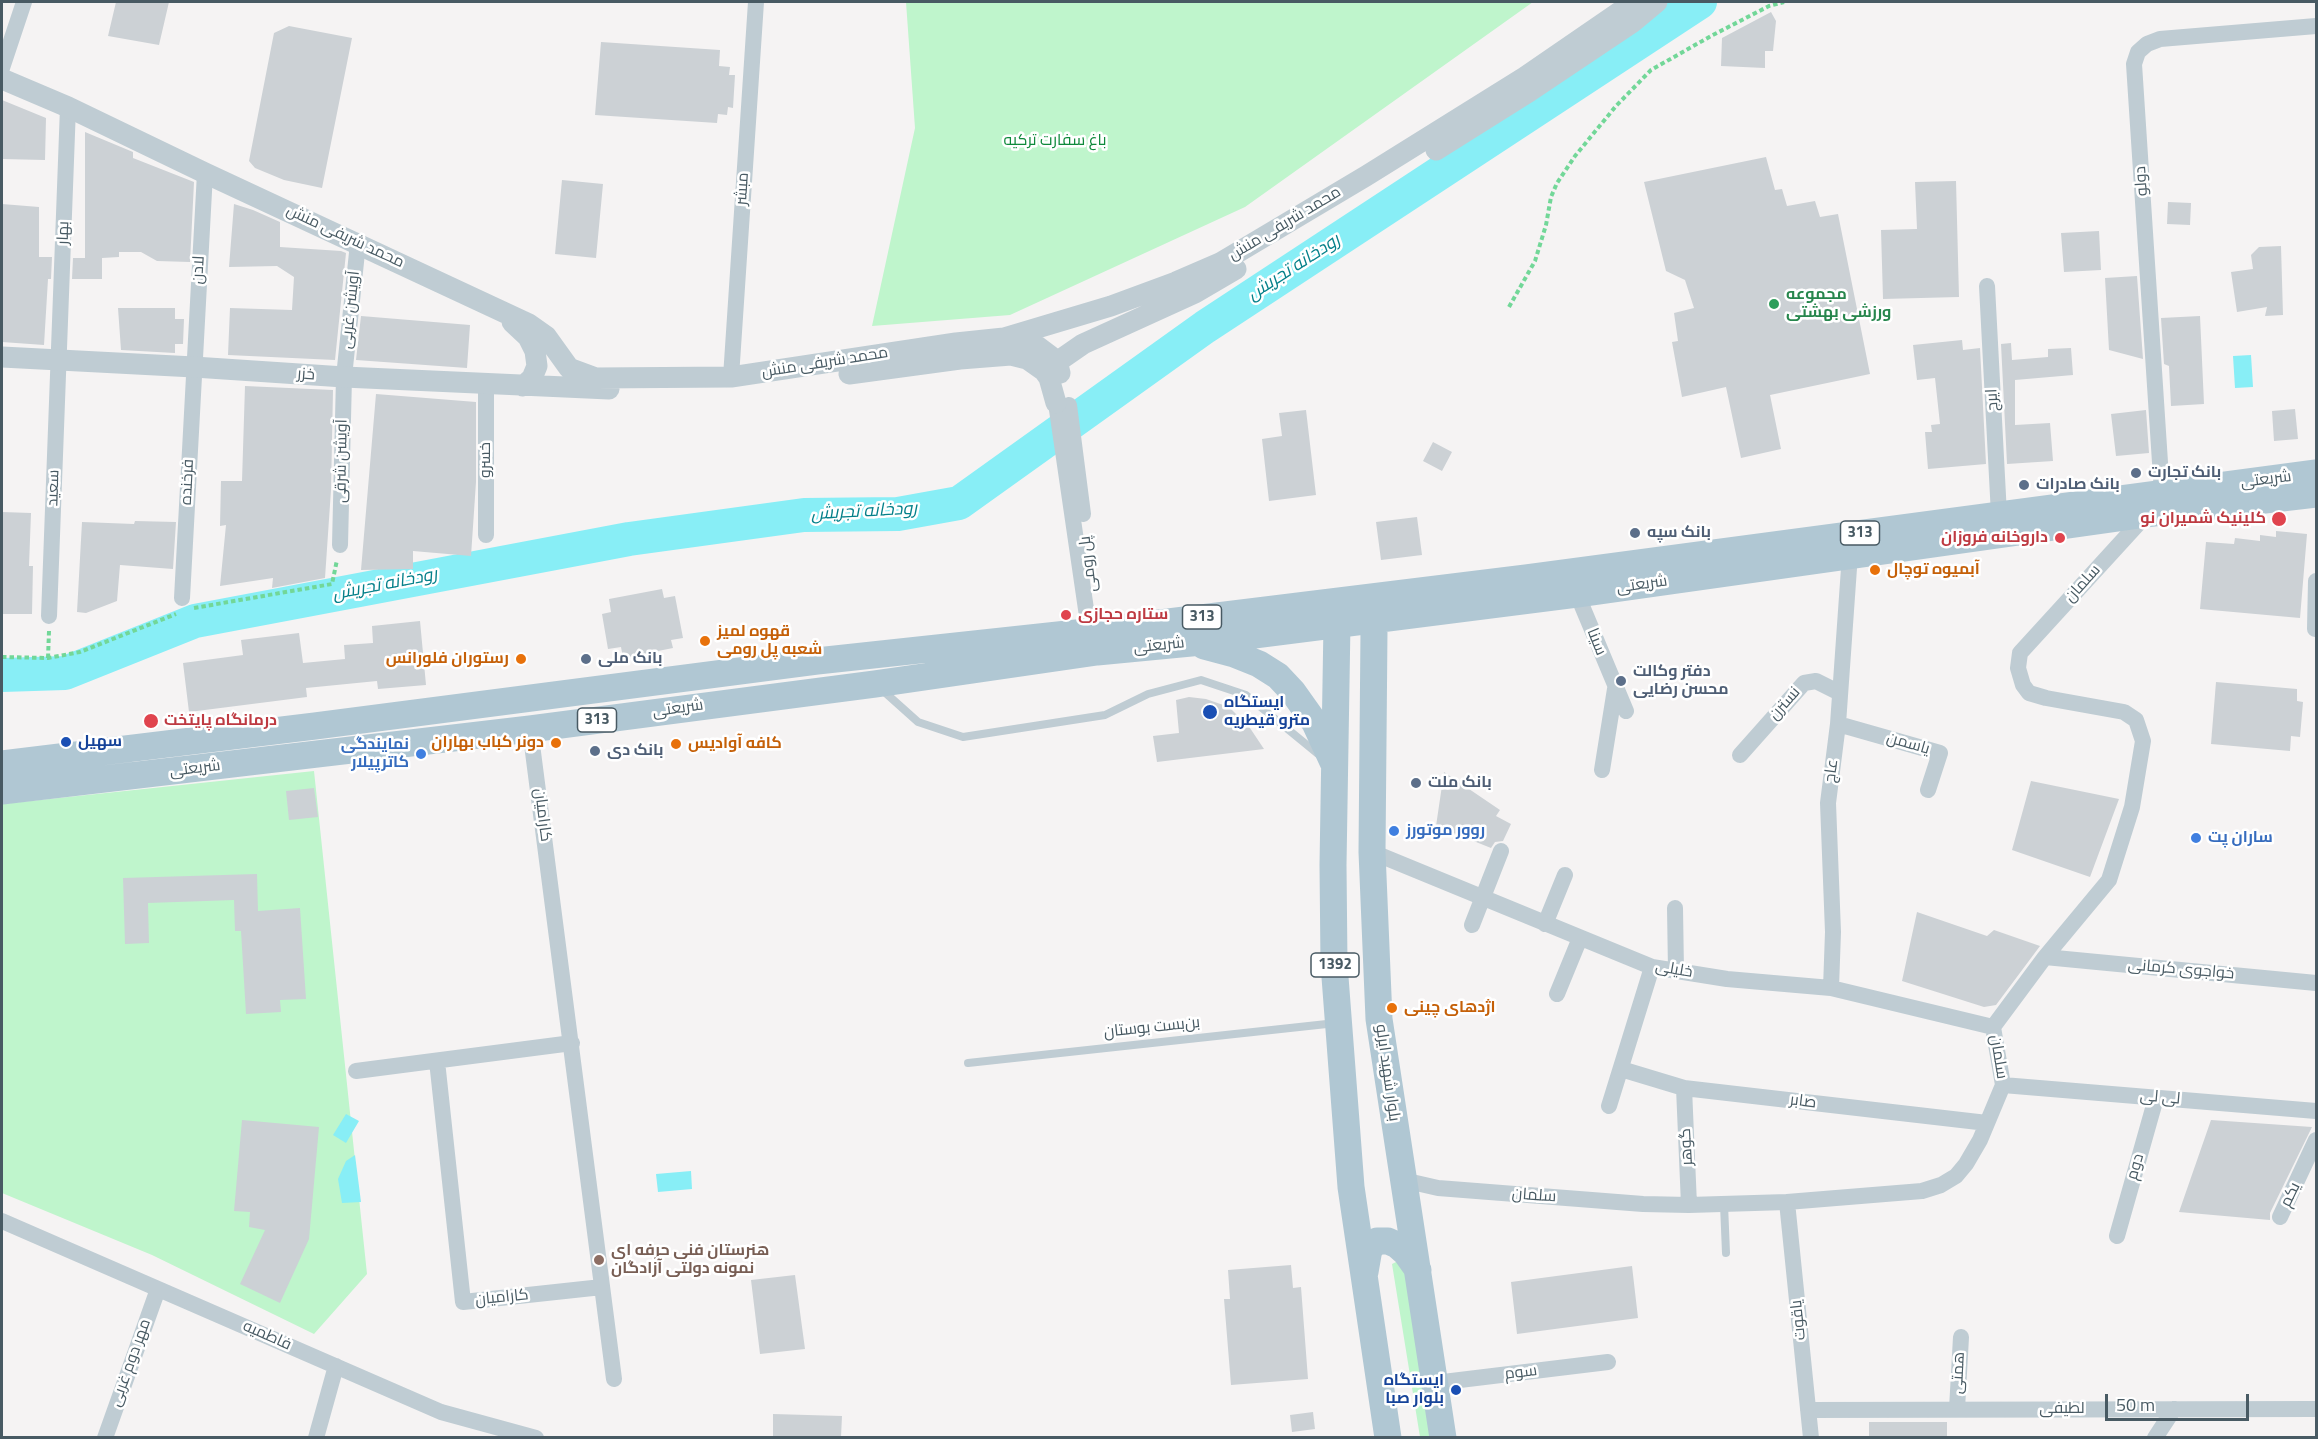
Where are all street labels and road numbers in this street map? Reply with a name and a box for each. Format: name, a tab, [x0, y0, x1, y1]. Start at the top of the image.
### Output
street label: دولو	[2131, 165, 2153, 197]
street label: مبشر	[732, 172, 754, 206]
street label: محمد شریفی منش	[1225, 183, 1345, 265]
street label: محمد شریفی منش	[283, 201, 407, 273]
street label: بهار	[54, 221, 74, 245]
street label: لادن	[189, 255, 209, 285]
street label: آویشن غربی	[337, 270, 365, 350]
street label: محمد شریفی منش	[760, 344, 890, 382]
street label: خزر	[296, 365, 316, 385]
street label: ایرج	[1983, 388, 2003, 412]
street label: آویشن شرقی	[332, 419, 352, 503]
street label: خسرو	[476, 442, 496, 478]
street label: فرخنده	[177, 459, 199, 505]
street label: شریعتی	[2239, 467, 2293, 493]
street label: سعید	[44, 469, 64, 507]
road number: 313	[1840, 521, 1880, 545]
street label: پل رومی	[1076, 535, 1102, 593]
street label: سلمان	[2061, 561, 2105, 607]
street label: شریعتی	[1615, 572, 1669, 598]
road number: 313	[1182, 605, 1222, 629]
street label: سینا	[1582, 626, 1610, 658]
street label: شریعتی	[1133, 634, 1185, 658]
street label: نسترن	[1765, 683, 1805, 725]
street label: شریعتی	[651, 696, 705, 722]
road number: 313	[578, 708, 616, 732]
street label: یاسمن	[1884, 729, 1932, 759]
street label: شریعتی	[168, 756, 222, 782]
street label: عاج	[1821, 758, 1843, 784]
street label: کارامیان	[529, 787, 555, 843]
road number: 1392	[1311, 953, 1359, 977]
street label: خواجوی کرمانی	[2127, 956, 2235, 984]
street label: خلیلی	[1654, 957, 1694, 983]
street label: بن‌بست بوستان	[1103, 1013, 1201, 1043]
street label: بلوار شهید ایرلو	[1371, 1023, 1403, 1123]
street label: سلمان	[1985, 1034, 2011, 1080]
street label: لی لی	[2139, 1087, 2181, 1109]
street label: صابر	[1788, 1091, 1818, 1113]
street label: گوهر	[1676, 1128, 1698, 1166]
street label: دوم	[2123, 1152, 2149, 1182]
street label: یکم	[2277, 1179, 2305, 1211]
street label: سلمان	[1511, 1185, 1557, 1207]
street label: کارامیان	[474, 1286, 530, 1310]
street label: یاقوت	[1787, 1299, 1811, 1341]
street label: مهر دوم غربی	[106, 1317, 156, 1409]
street label: فاطمیه	[240, 1317, 294, 1355]
street label: همتی	[1948, 1351, 1970, 1395]
street label: سوم	[1504, 1361, 1538, 1385]
street label: لطیفی	[2039, 1399, 2085, 1419]

